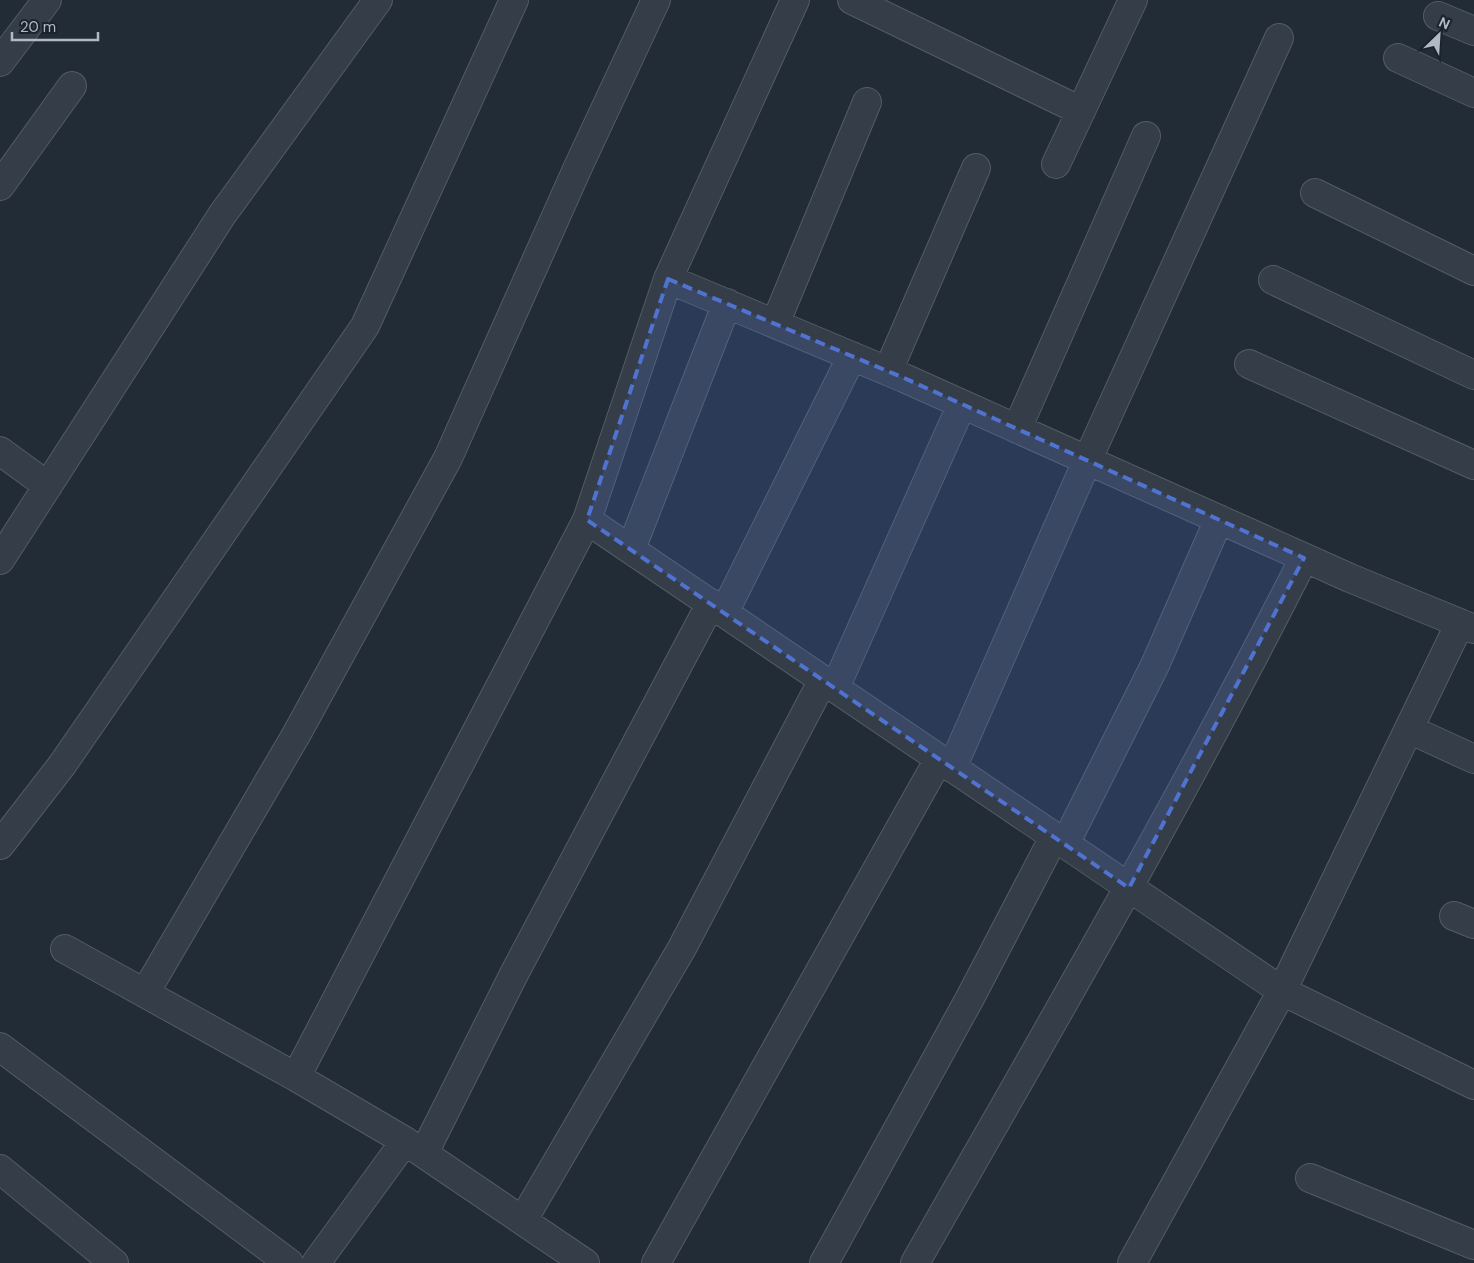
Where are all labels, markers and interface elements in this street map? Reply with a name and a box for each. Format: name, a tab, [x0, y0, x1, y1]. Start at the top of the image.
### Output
scale bar	[12, 10, 99, 42]
north arrow	[1414, 10, 1464, 60]
text: N	[1436, 13, 1453, 34]
text: 20 m	[20, 17, 56, 37]

